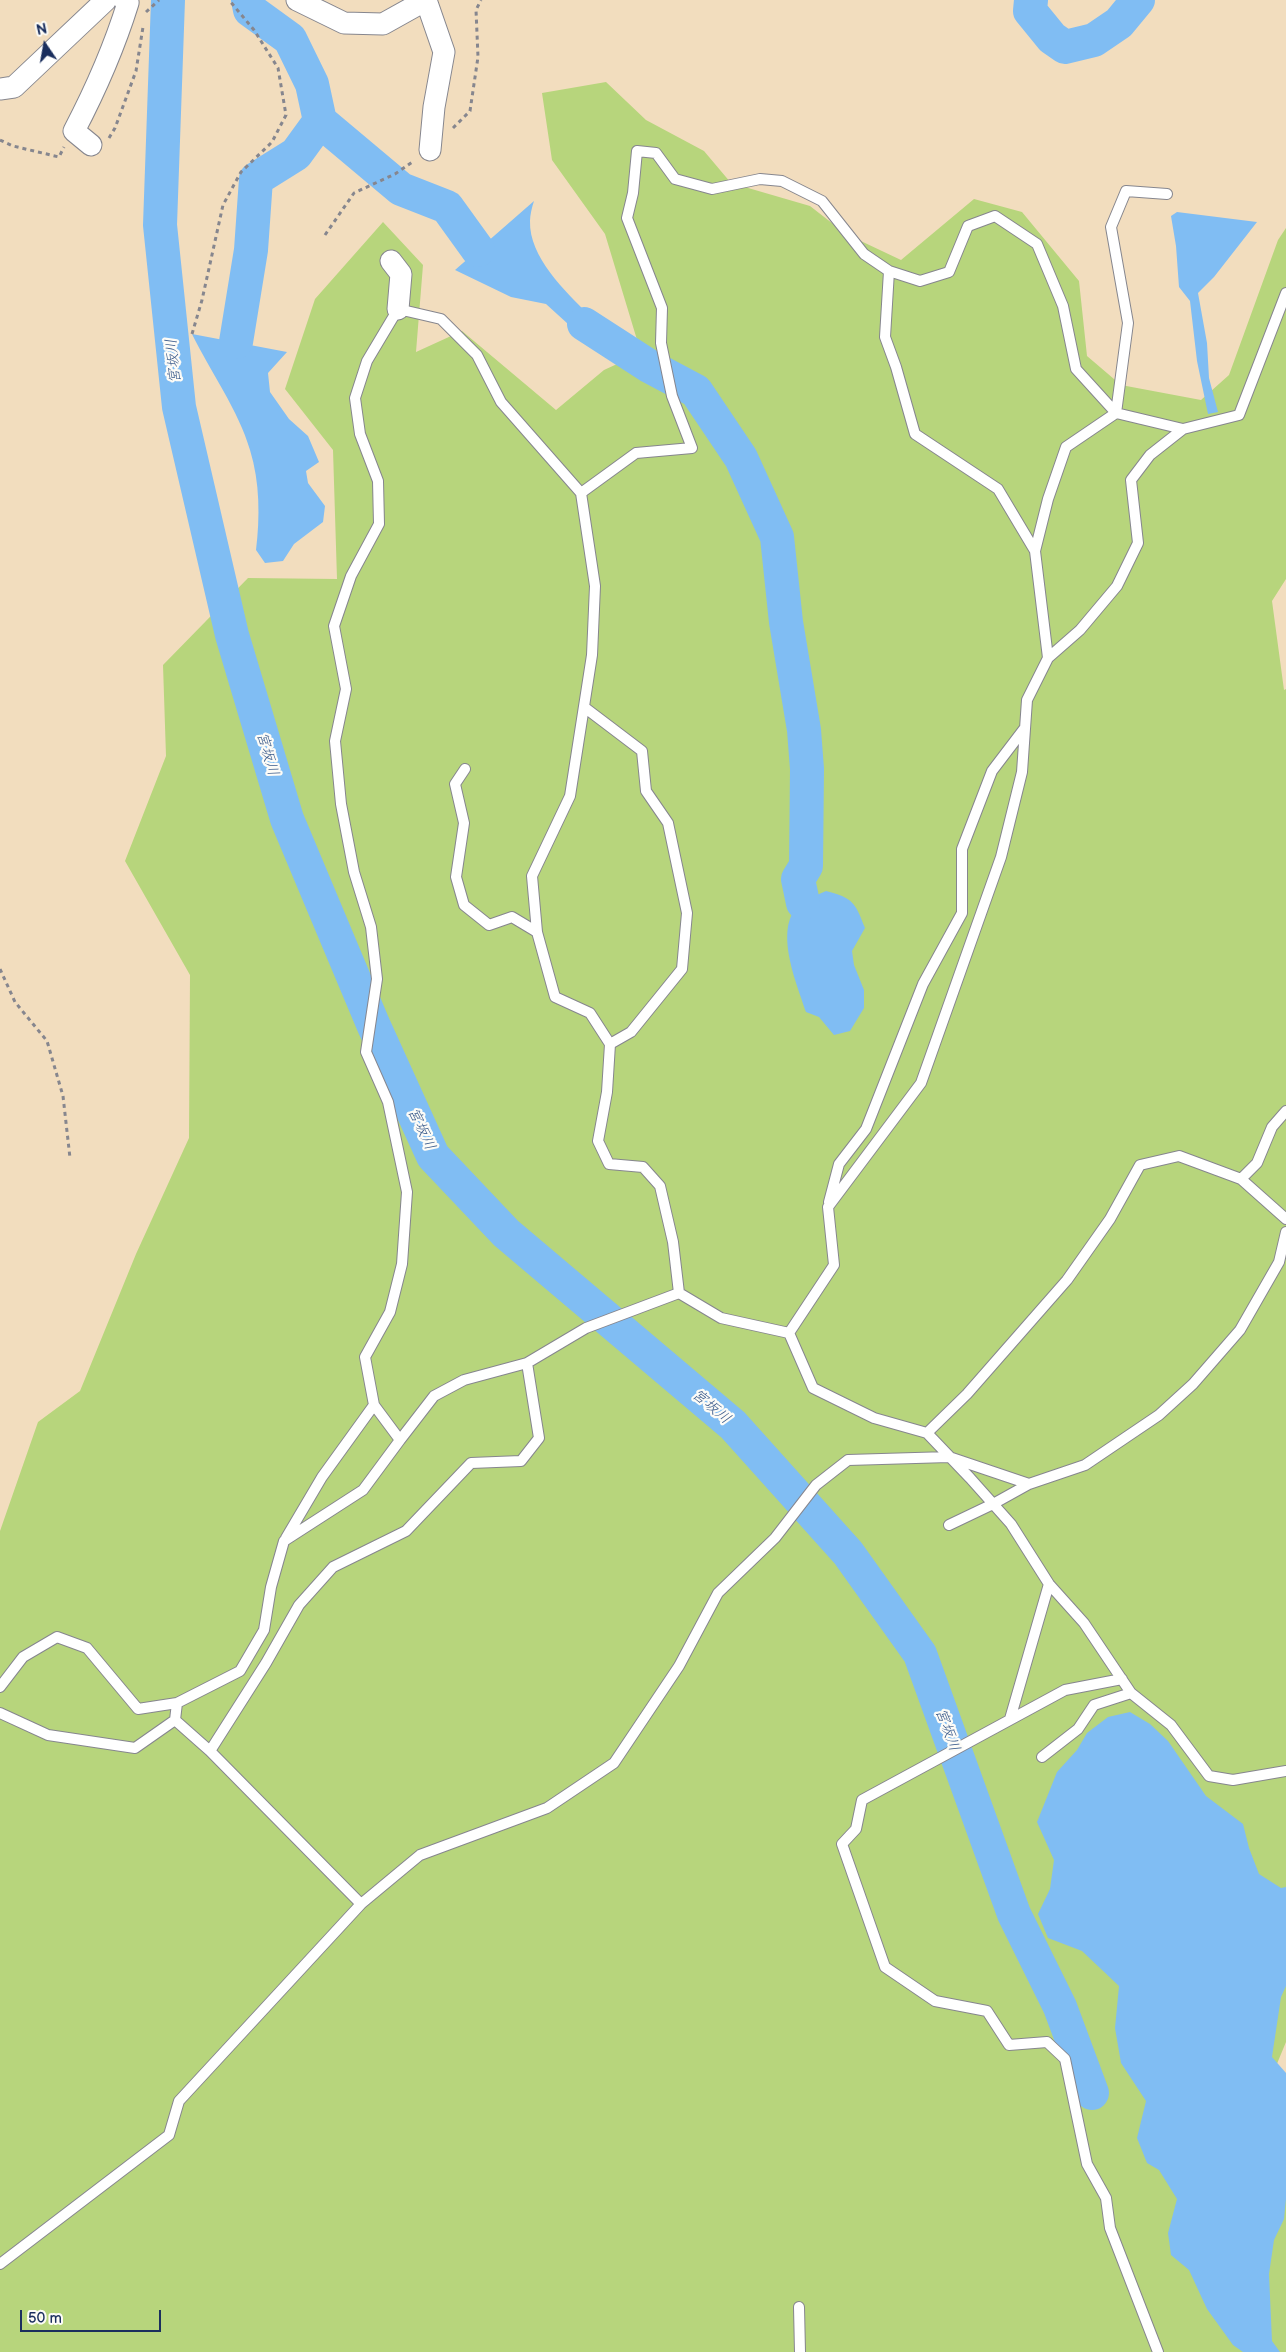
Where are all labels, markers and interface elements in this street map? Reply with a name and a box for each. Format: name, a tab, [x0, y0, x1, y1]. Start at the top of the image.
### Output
north arrow	[20, 20, 70, 70]
text: N	[35, 20, 49, 39]
water label: 宮坂川	[163, 338, 185, 384]
water label: 宮坂川	[252, 730, 282, 778]
water label: 宮坂川	[403, 1105, 439, 1153]
water label: 宮坂川	[688, 1386, 734, 1428]
water label: 宮坂川	[931, 1706, 963, 1754]
scale bar	[22, 2300, 164, 2332]
text: 50 m	[28, 2309, 62, 2328]

